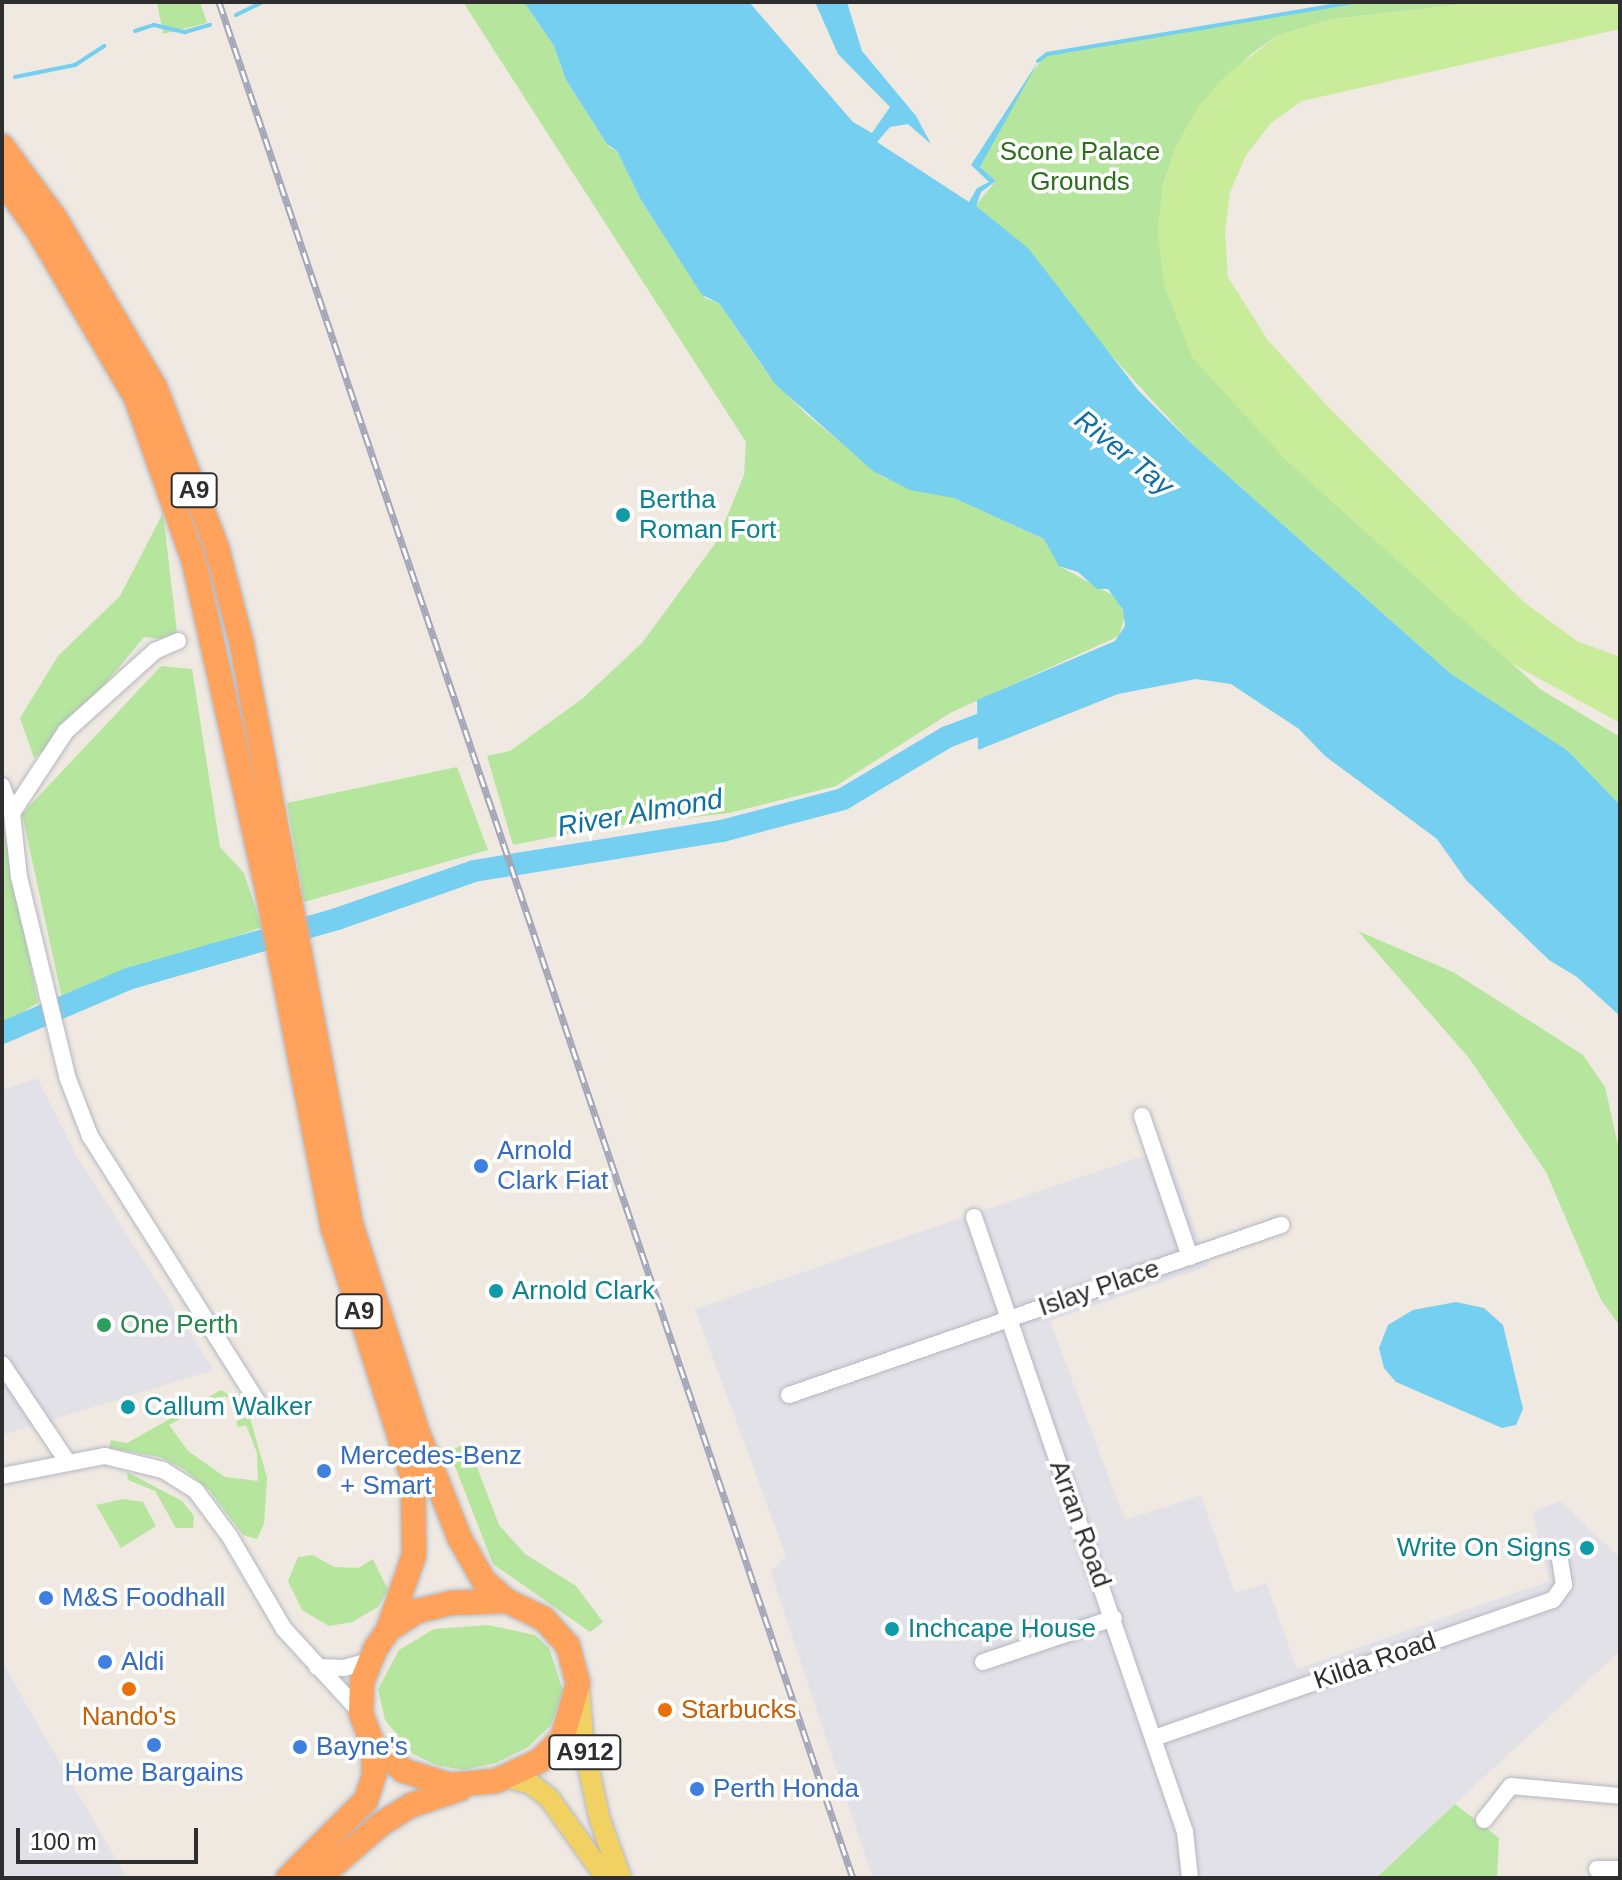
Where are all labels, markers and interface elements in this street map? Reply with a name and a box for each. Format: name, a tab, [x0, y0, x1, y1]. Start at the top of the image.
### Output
park label: Scone Palace Grounds	[1000, 136, 1160, 198]
water label: River Tay	[1068, 403, 1180, 503]
road number: A9	[170, 470, 218, 510]
place label: Bertha Roman Fort	[639, 484, 776, 546]
marker: Bertha Roman Fort	[614, 506, 632, 524]
water label: River Almond	[554, 782, 726, 844]
place label: Arnold Clark Fiat	[497, 1135, 608, 1196]
marker: Arnold Clark Fiat	[472, 1157, 490, 1175]
street label: Islay Place	[1034, 1253, 1164, 1323]
place label: Arnold Clark	[512, 1275, 655, 1307]
marker: Arnold Clark	[487, 1282, 505, 1300]
road number: A9	[335, 1291, 383, 1331]
place label: One Perth	[120, 1309, 239, 1341]
marker: One Perth	[95, 1316, 113, 1334]
place label: Callum Walker	[144, 1391, 312, 1423]
marker: Callum Walker	[119, 1398, 137, 1416]
place label: Mercedes-Benz + Smart	[340, 1440, 522, 1502]
street label: Arran Road	[1043, 1456, 1117, 1592]
marker: Mercedes-Benz + Smart	[315, 1462, 333, 1480]
place label: Write On Signs	[1397, 1532, 1571, 1564]
marker: Write On Signs	[1578, 1539, 1596, 1557]
place label: M&S Foodhall	[62, 1582, 225, 1614]
marker: M&S Foodhall	[37, 1589, 55, 1607]
place label: Inchcape House	[908, 1613, 1096, 1645]
marker: Inchcape House	[883, 1620, 901, 1638]
street label: Kilda Road	[1310, 1626, 1440, 1696]
place label: Aldi	[121, 1646, 164, 1678]
marker: Aldi	[96, 1653, 114, 1671]
marker: Nando's	[120, 1680, 138, 1698]
place label: Starbucks	[681, 1694, 797, 1726]
place label: Nando's	[82, 1701, 176, 1733]
marker: Starbucks	[656, 1701, 674, 1719]
place label: Bayne's	[316, 1731, 408, 1763]
road number: A912	[547, 1732, 623, 1772]
marker: Home Bargains	[145, 1736, 163, 1754]
marker: Bayne's	[291, 1738, 309, 1756]
place label: Home Bargains	[64, 1757, 244, 1789]
place label: Perth Honda	[713, 1773, 859, 1805]
marker: Perth Honda	[688, 1780, 706, 1798]
scale bar	[20, 1812, 202, 1862]
text: 100 m	[30, 1828, 97, 1855]

